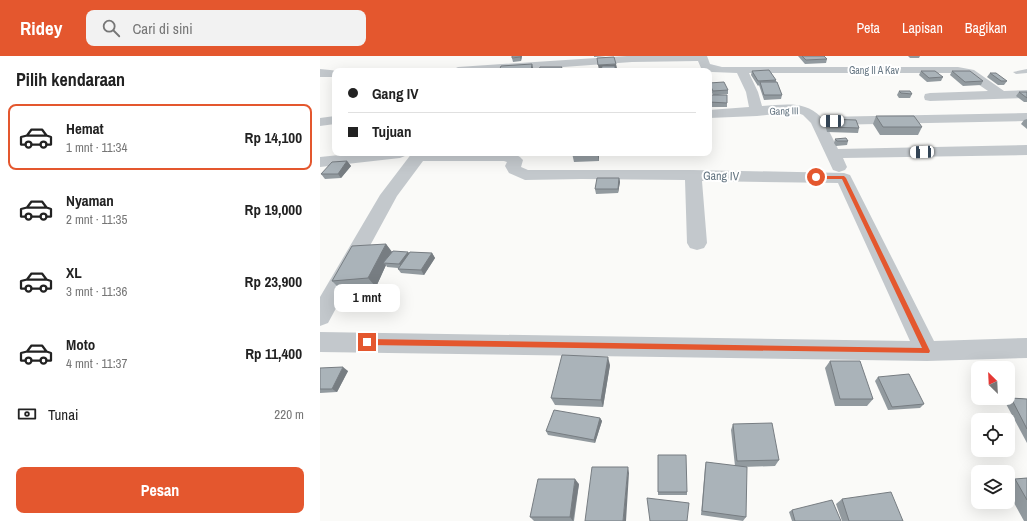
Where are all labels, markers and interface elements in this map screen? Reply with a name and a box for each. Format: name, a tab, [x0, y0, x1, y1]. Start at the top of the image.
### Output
search box	[86, 10, 366, 46]
text: Ridey	[20, 15, 62, 41]
icon: search	[100, 17, 122, 39]
text: Cari di sini	[132, 18, 193, 39]
text: Peta	[856, 19, 880, 37]
text: Lapisan	[902, 19, 943, 37]
text: Bagikan	[965, 19, 1007, 37]
street label: Gang II A Kav	[849, 64, 900, 77]
text: Pilih kendaraan	[16, 67, 125, 92]
text: Gang IV	[372, 83, 419, 104]
street label: Gang III	[769, 104, 799, 118]
car	[820, 115, 844, 127]
text: Hemat	[66, 118, 104, 139]
icon: car	[18, 119, 54, 155]
text: Tujuan	[372, 121, 411, 142]
text: Rp 14,100	[245, 127, 302, 148]
text: 1 mnt · 11:34	[66, 139, 127, 156]
car	[910, 146, 934, 158]
street label: Gang IV	[703, 168, 740, 184]
route start	[807, 168, 825, 186]
text: Nyaman	[66, 190, 114, 211]
icon: car	[18, 191, 54, 227]
text: Rp 19,000	[245, 199, 302, 220]
text: 2 mnt · 11:35	[66, 211, 127, 228]
text: XL	[66, 262, 82, 283]
icon: car	[18, 263, 54, 299]
text: Rp 23,900	[245, 271, 302, 292]
text: 3 mnt · 11:36	[66, 283, 127, 300]
callout: 1 mnt	[334, 284, 400, 312]
text: 1 mnt	[353, 289, 381, 306]
route end	[358, 333, 376, 351]
text: Moto	[66, 334, 95, 355]
icon: car	[18, 335, 54, 371]
text: Rp 11,400	[245, 343, 302, 364]
text: 4 mnt · 11:37	[66, 355, 127, 372]
north arrow	[971, 361, 1015, 405]
map controls	[971, 361, 1015, 509]
icon: cash	[16, 403, 38, 425]
text: Tunai	[48, 404, 78, 425]
text: 220 m	[274, 406, 304, 423]
button: locate	[971, 413, 1015, 457]
button: layers	[971, 465, 1015, 509]
button: Pesan	[16, 467, 304, 513]

